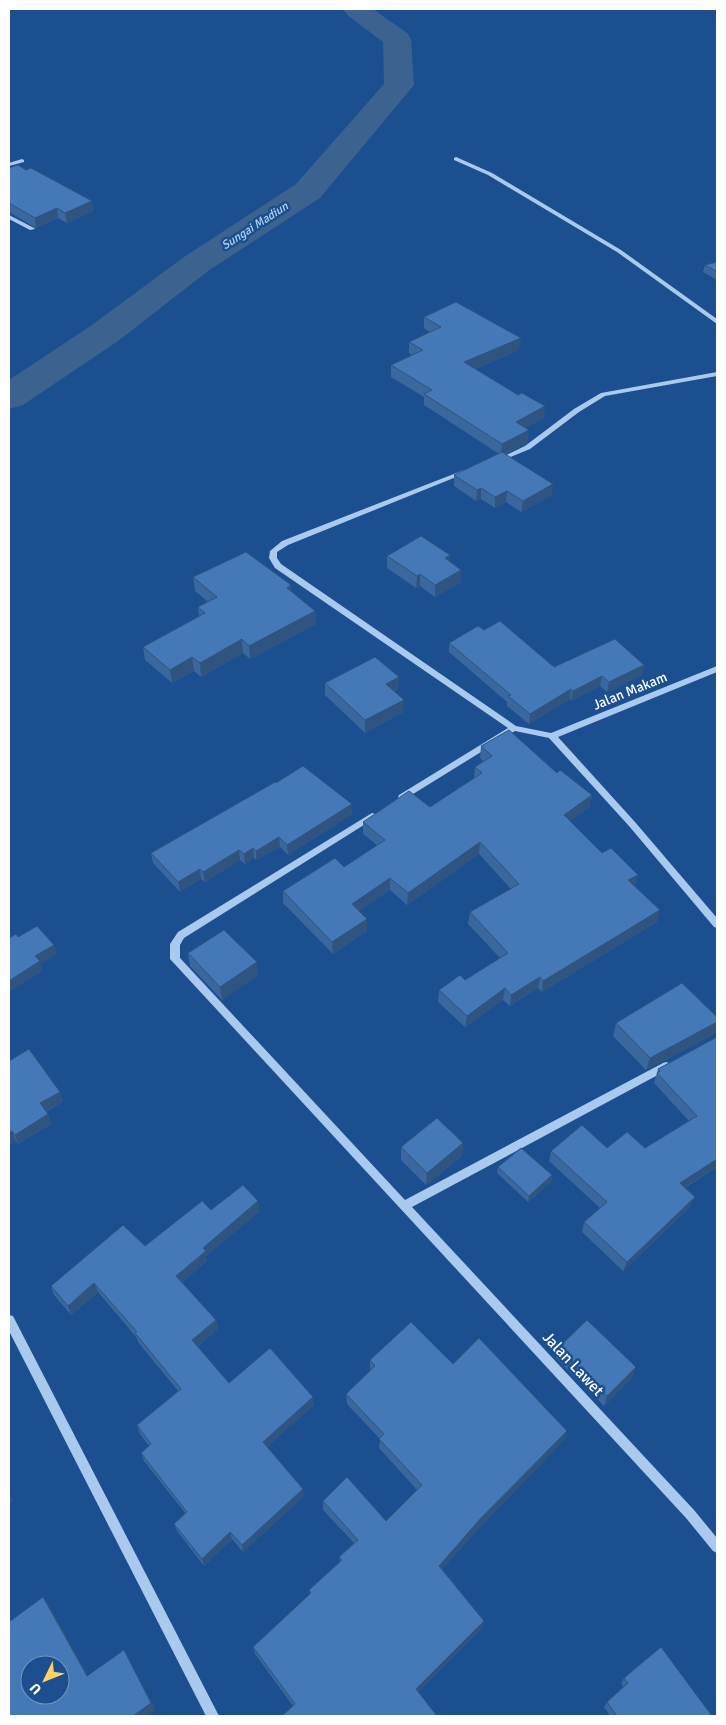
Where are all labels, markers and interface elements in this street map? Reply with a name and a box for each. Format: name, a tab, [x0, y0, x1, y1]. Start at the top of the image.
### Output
water label: Sungai Madiun	[219, 199, 292, 253]
street label: Jalan Makam	[590, 668, 670, 714]
street label: Jalan Lawet	[538, 1328, 608, 1401]
north arrow	[20, 1655, 70, 1705]
text: U	[26, 1679, 45, 1698]

